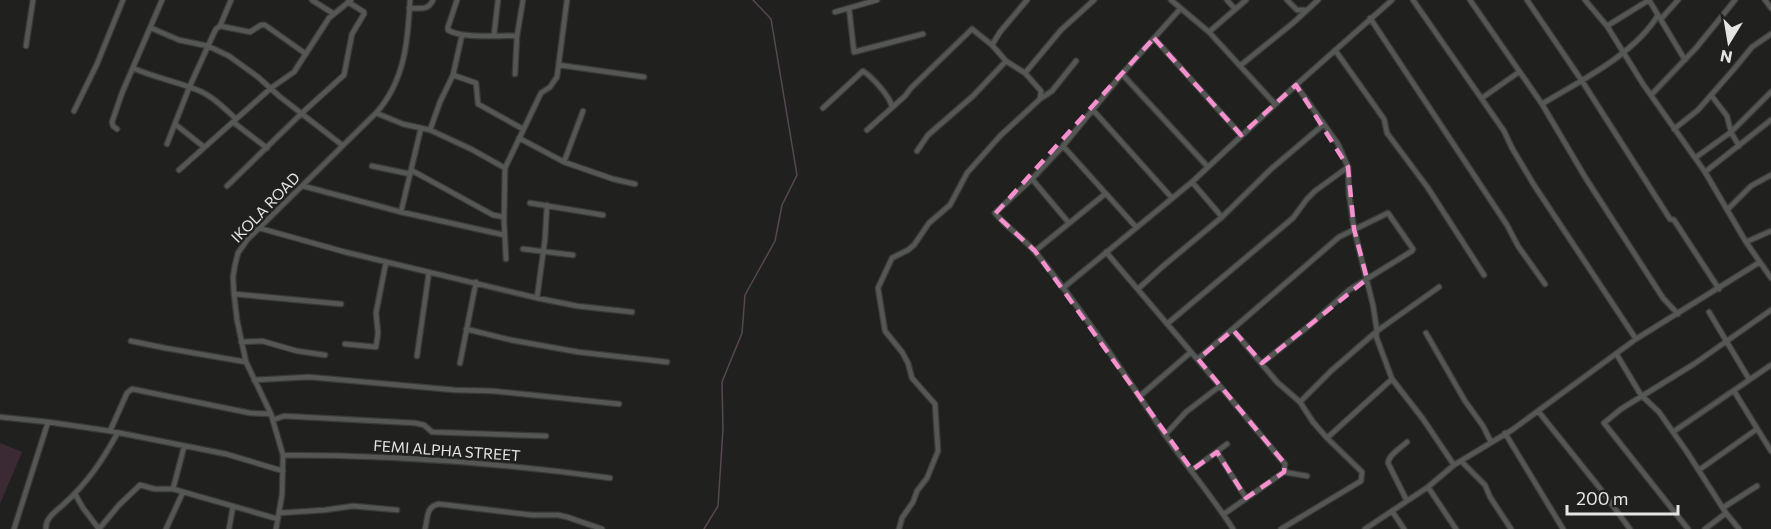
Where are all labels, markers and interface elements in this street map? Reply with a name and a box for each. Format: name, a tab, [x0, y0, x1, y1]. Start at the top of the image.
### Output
north arrow	[1699, 12, 1759, 72]
text: N	[1718, 47, 1734, 68]
street label: IKOLA ROAD	[227, 168, 303, 246]
street label: FEMI ALPHA STREET	[373, 436, 522, 464]
scale bar	[1567, 478, 1678, 516]
text: 200 m	[1576, 487, 1629, 509]

